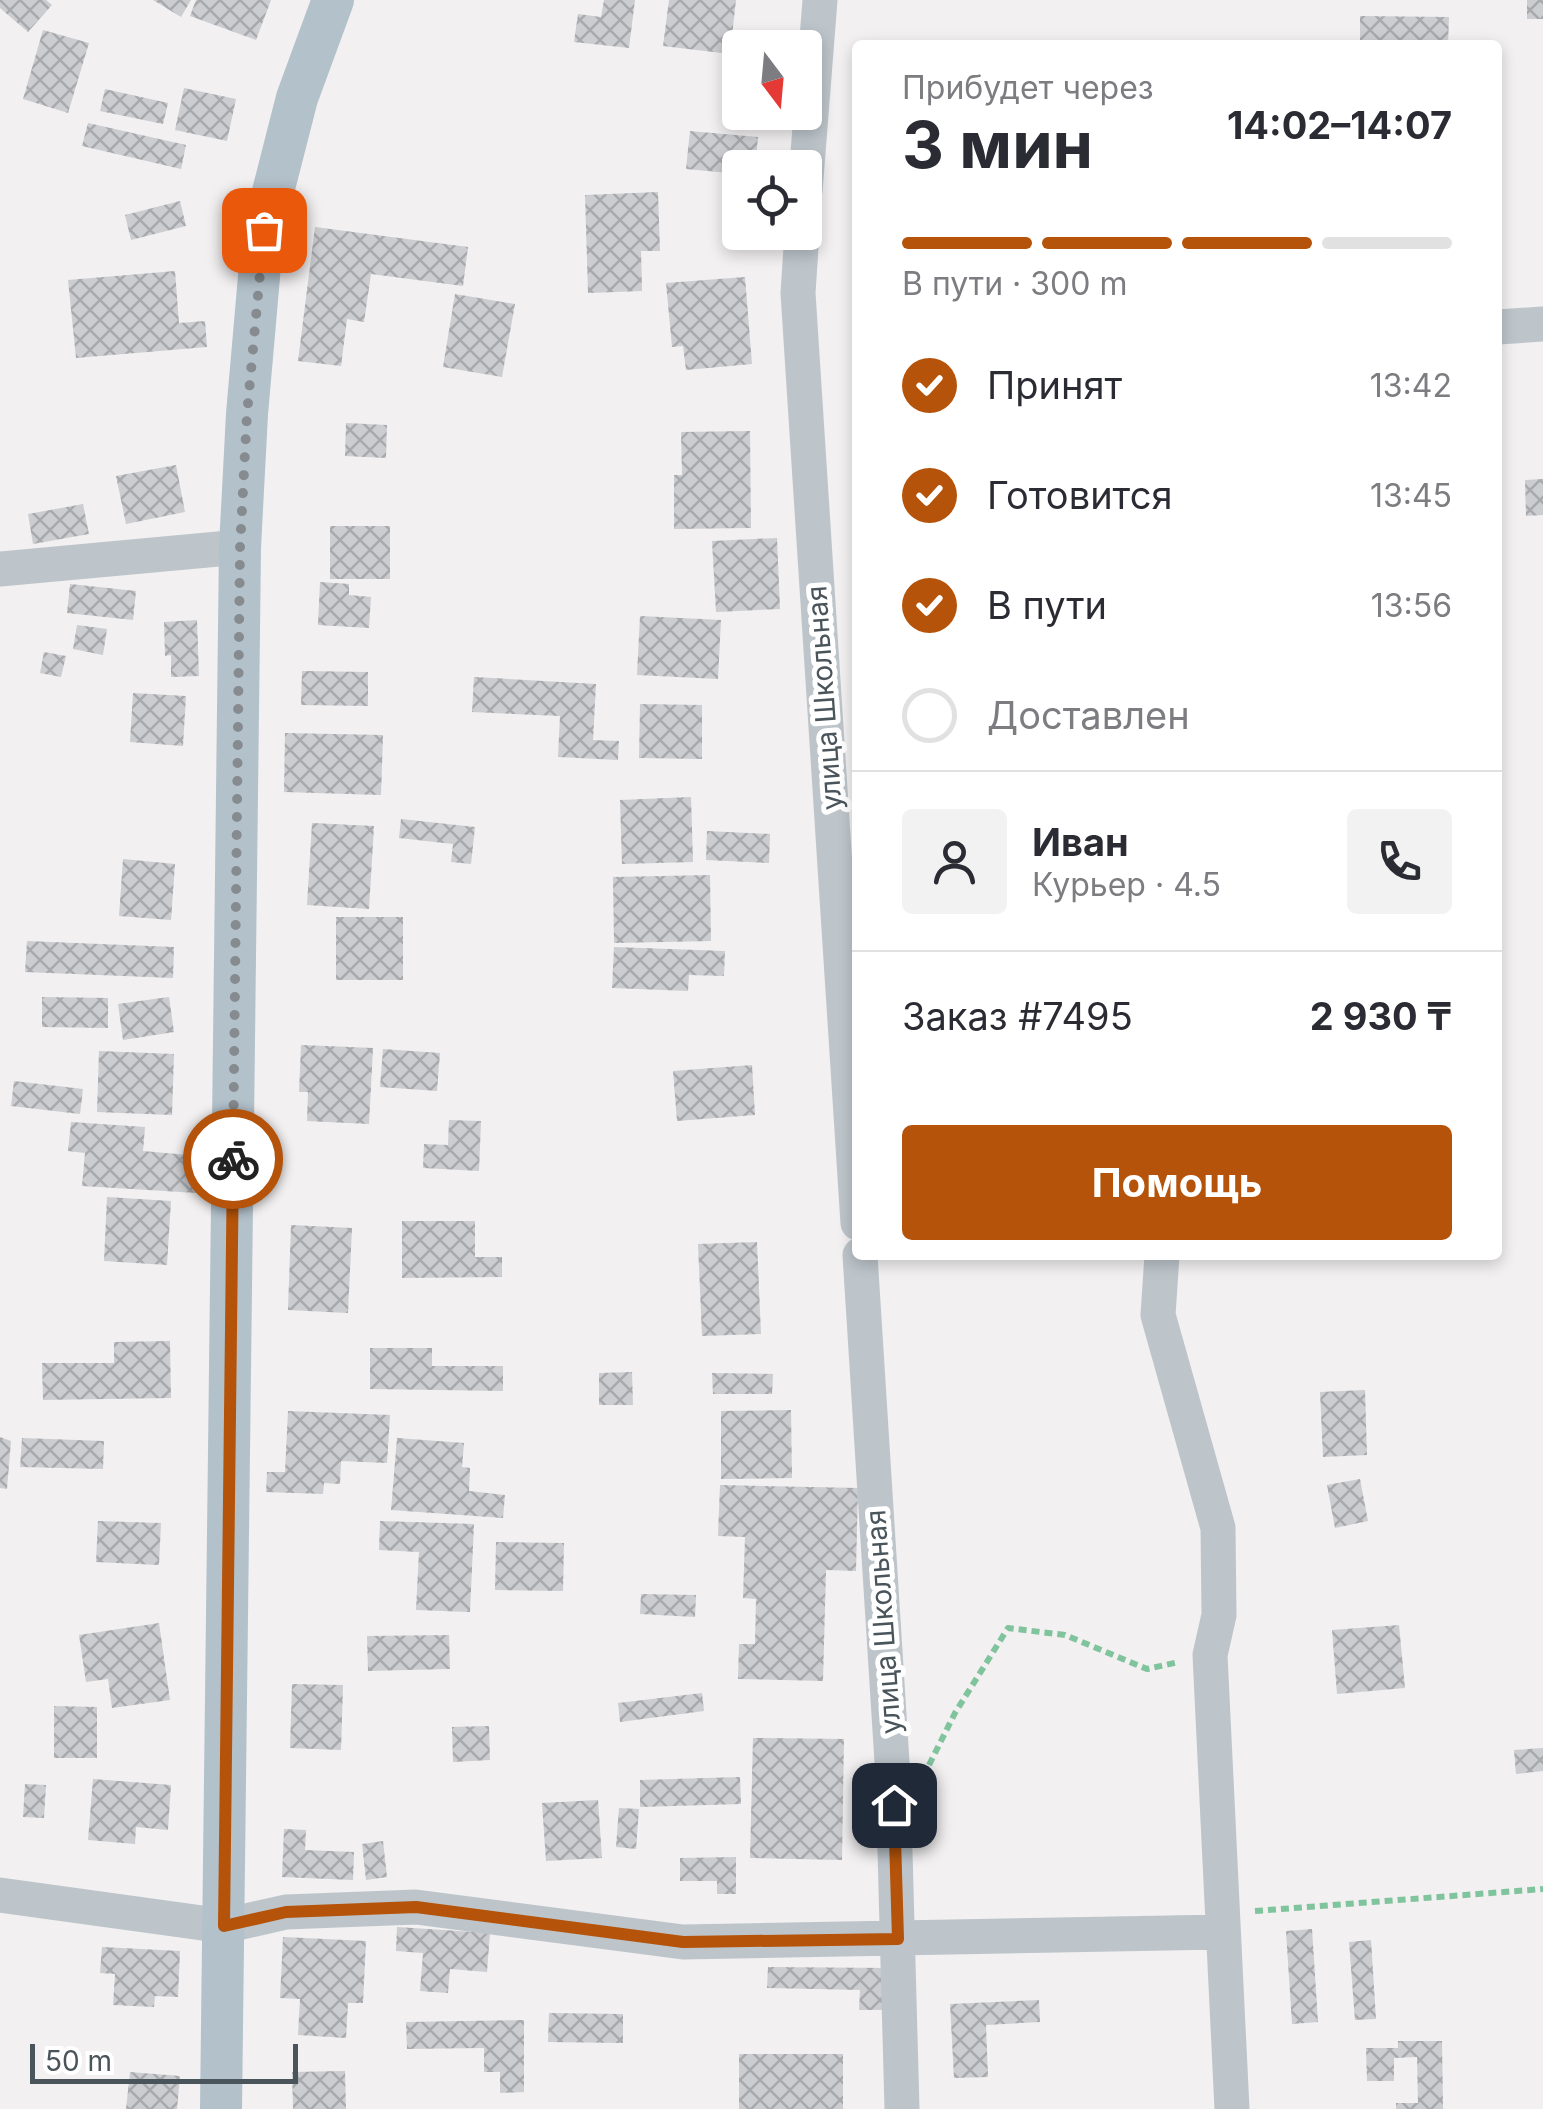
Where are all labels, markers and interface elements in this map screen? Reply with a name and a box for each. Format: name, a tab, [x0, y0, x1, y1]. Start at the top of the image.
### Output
north arrow	[722, 30, 822, 130]
map controls	[722, 30, 822, 250]
text: Прибудет через	[902, 68, 1154, 107]
text: 14:02–14:07	[1227, 102, 1452, 148]
text: 3 мин	[902, 105, 1093, 184]
button: locate	[722, 150, 822, 250]
pin	[222, 188, 307, 273]
icon: bag	[237, 203, 292, 258]
text: В пути · 300 m	[902, 264, 1127, 303]
icon: check	[902, 358, 957, 413]
text: Принят	[987, 362, 1122, 408]
text: 13:42	[1370, 366, 1452, 405]
icon: check	[902, 468, 957, 523]
text: Готовится	[987, 472, 1172, 518]
text: 13:45	[1370, 476, 1452, 515]
icon: check	[902, 578, 957, 633]
text: В пути	[987, 582, 1107, 628]
street label: улица Школьная	[799, 585, 849, 811]
text: 13:56	[1371, 586, 1452, 625]
text: Доставлен	[987, 692, 1190, 738]
button: person	[902, 809, 1007, 914]
button: phone	[1347, 809, 1452, 914]
text: Иван	[1032, 819, 1129, 865]
text: Курьер · 4.5	[1032, 865, 1221, 904]
text: Заказ #7495	[902, 993, 1133, 1039]
text: 2 930 ₸	[1310, 993, 1452, 1039]
courier	[183, 1109, 283, 1209]
button: Помощь	[902, 1125, 1452, 1240]
icon: bike	[206, 1132, 261, 1187]
street label: улица Школьная	[858, 1509, 908, 1735]
pin	[852, 1763, 937, 1848]
icon: home	[867, 1778, 922, 1833]
scale bar	[30, 2039, 298, 2084]
text: 50 m	[45, 2044, 112, 2078]

